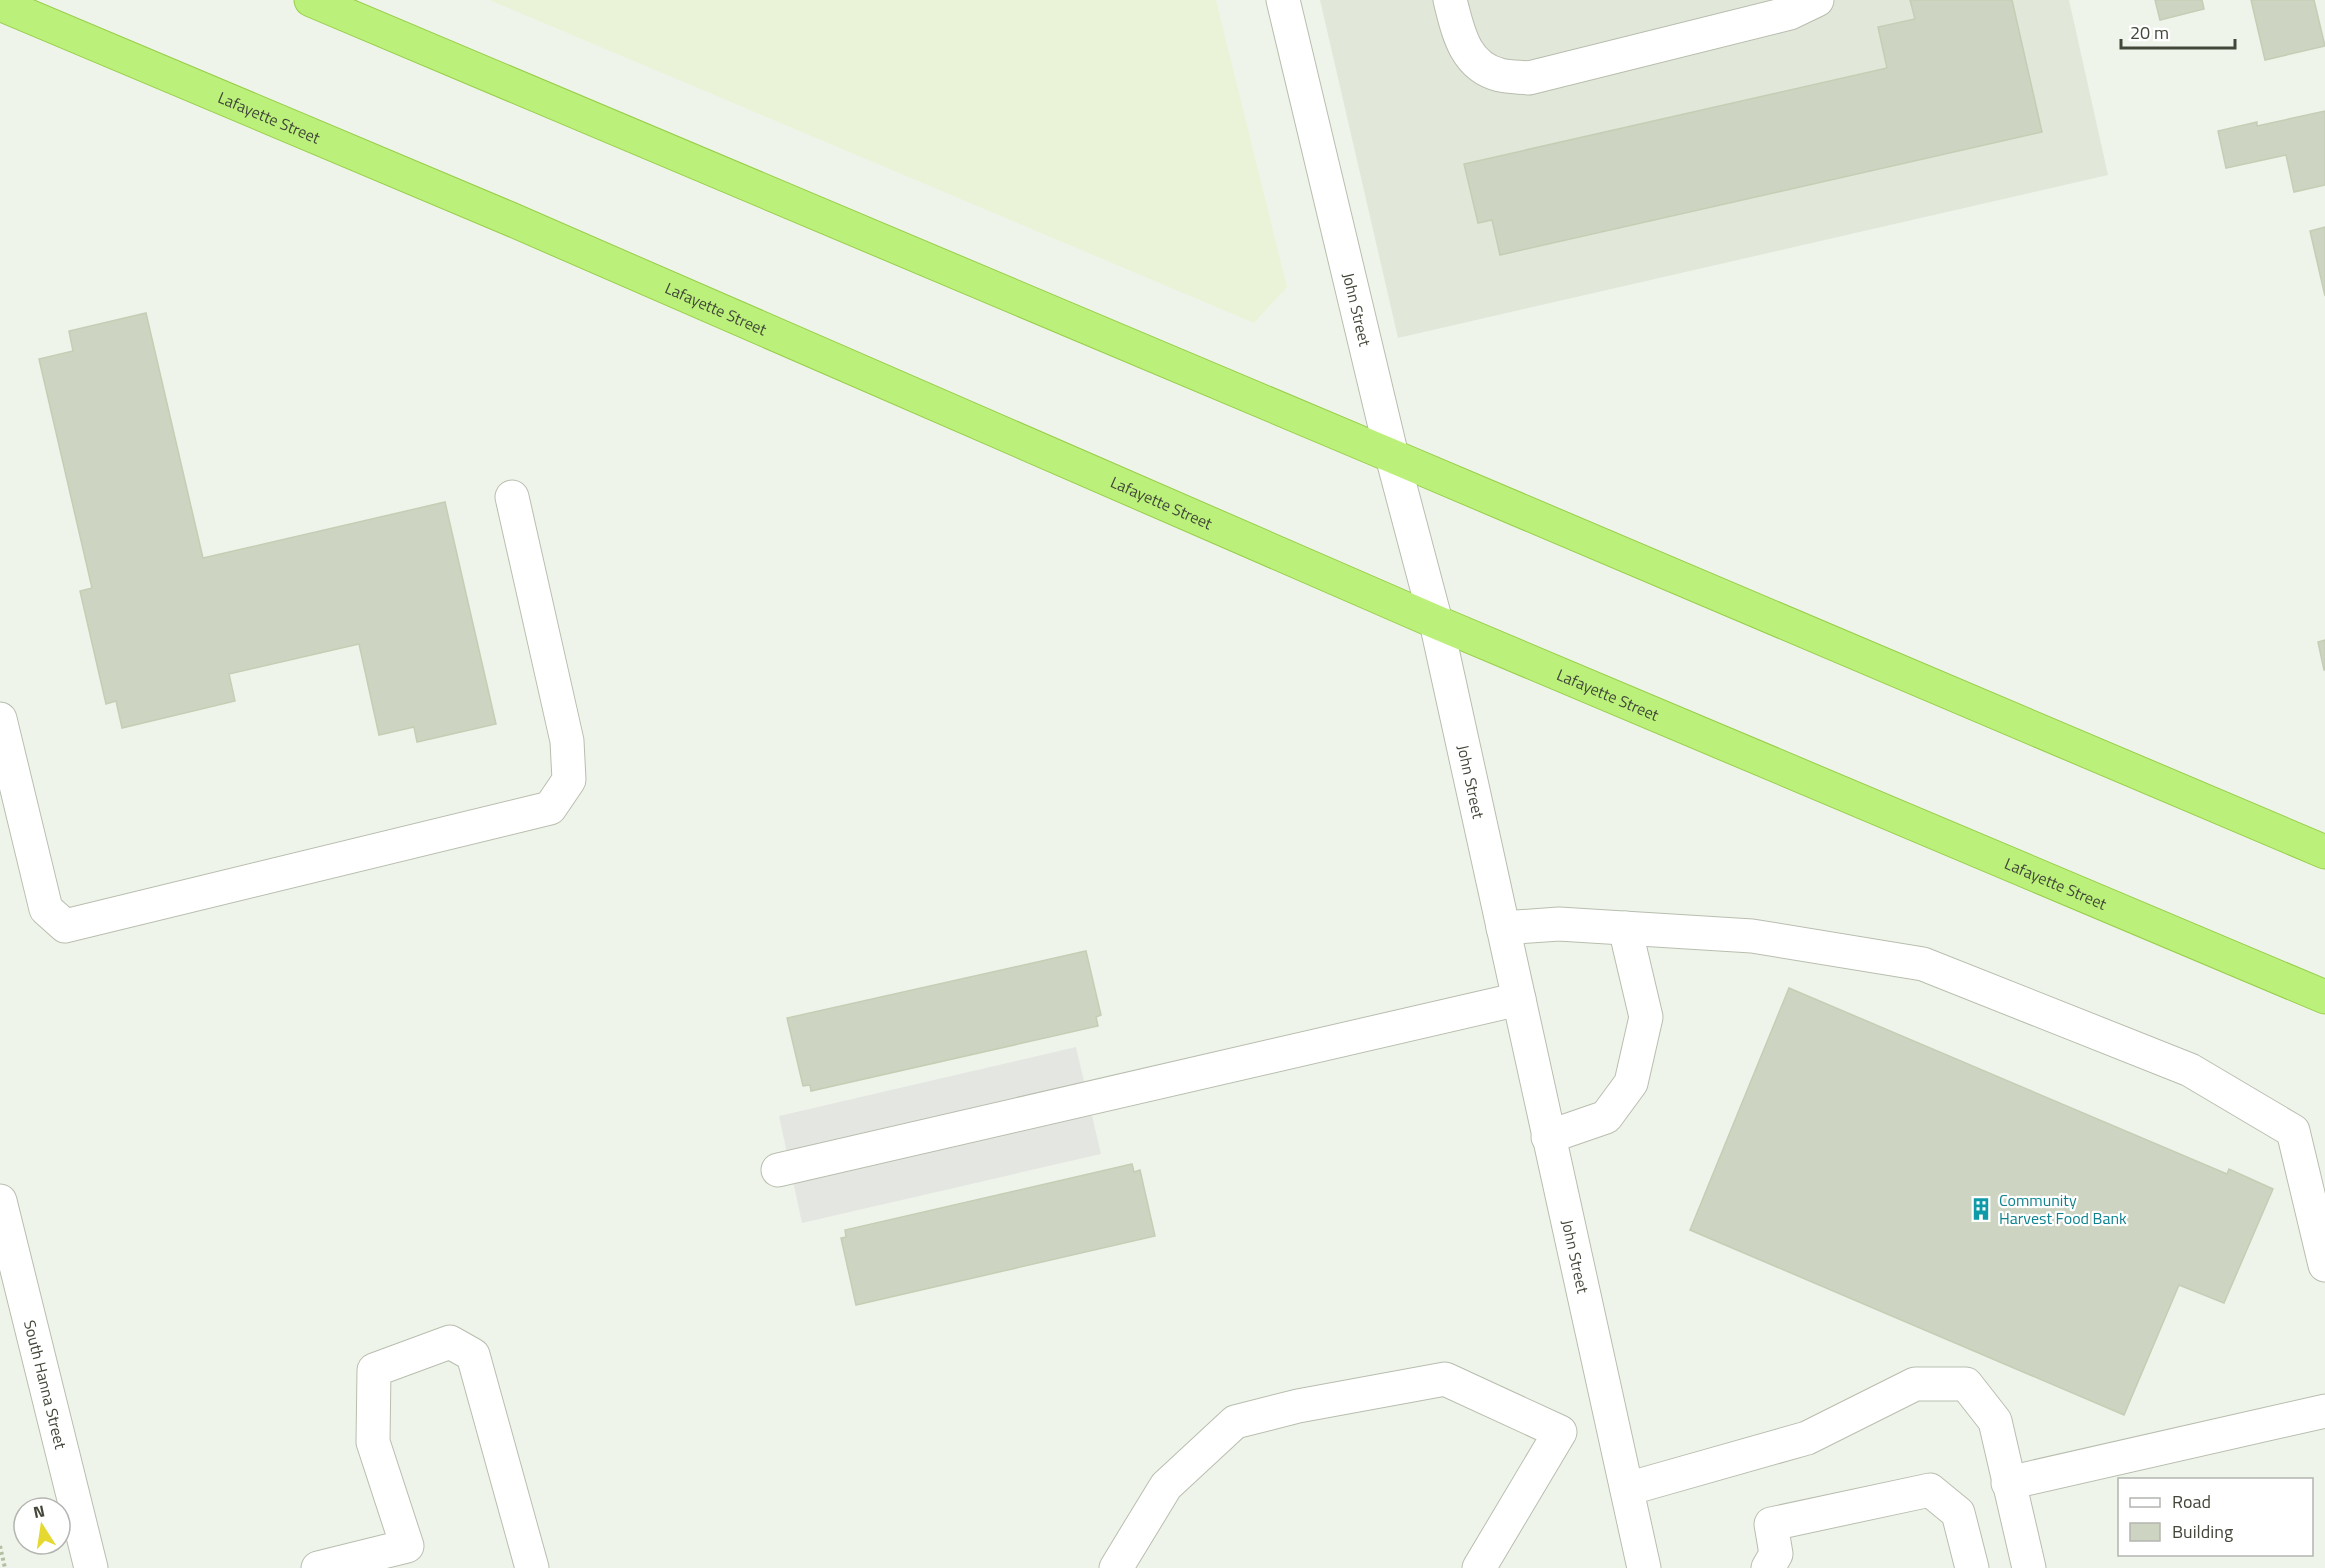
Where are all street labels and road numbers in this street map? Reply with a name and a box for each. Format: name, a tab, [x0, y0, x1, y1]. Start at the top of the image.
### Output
street label: Lafayette Street	[214, 85, 324, 150]
street label: John Street	[1337, 270, 1377, 349]
street label: Lafayette Street	[661, 276, 771, 341]
street label: Lafayette Street	[1107, 470, 1217, 535]
street label: Lafayette Street	[1553, 662, 1663, 727]
street label: John Street	[1451, 742, 1491, 821]
street label: Lafayette Street	[2001, 851, 2111, 916]
street label: John Street	[1556, 1217, 1595, 1296]
street label: South Hanna Street	[18, 1317, 73, 1452]

